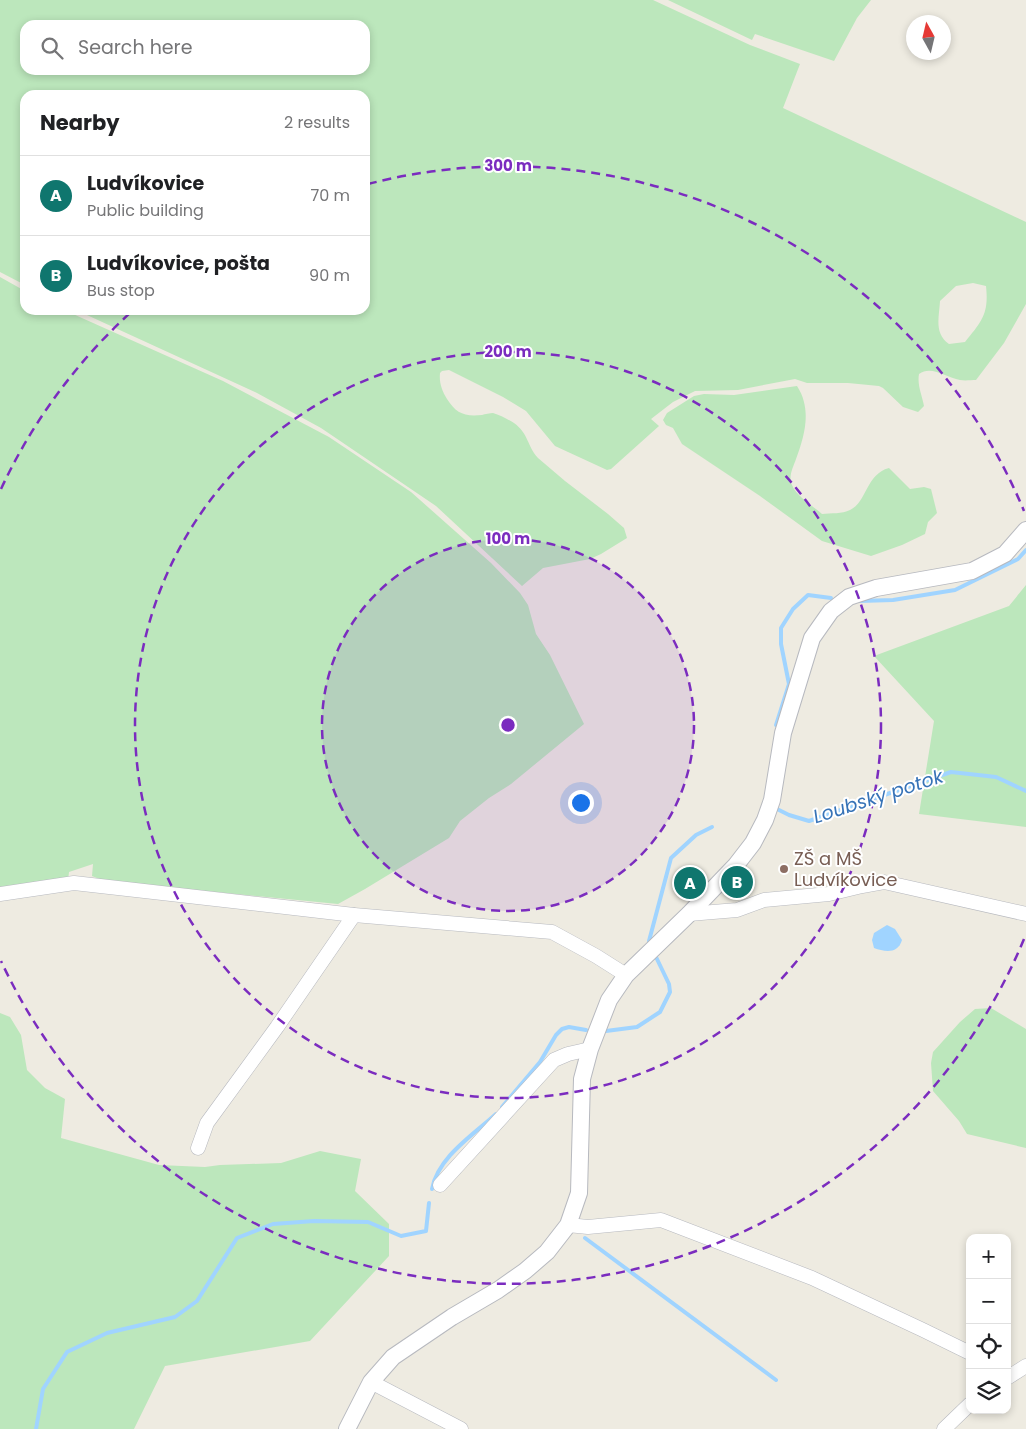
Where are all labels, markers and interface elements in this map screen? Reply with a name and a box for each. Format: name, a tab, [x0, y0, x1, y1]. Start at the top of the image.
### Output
north arrow	[906, 15, 951, 60]
search box	[20, 20, 370, 75]
icon: search	[38, 34, 66, 62]
text: Search here	[78, 34, 192, 61]
text: Nearby	[40, 108, 120, 137]
text: 2 results	[284, 111, 350, 134]
text: 300 m	[484, 155, 532, 176]
text: Ludvíkovice	[87, 170, 204, 197]
text: A	[50, 184, 62, 207]
text: 70 m	[310, 184, 350, 207]
text: Public building	[87, 199, 204, 222]
text: Ludvíkovice, pošta	[87, 250, 270, 277]
text: B	[51, 264, 61, 287]
text: 90 m	[309, 264, 350, 287]
text: Bus stop	[87, 279, 155, 302]
text: 200 m	[484, 341, 532, 362]
text: 100 m	[486, 528, 530, 549]
centre of rings	[499, 716, 517, 734]
water label: Loubský potok	[810, 762, 948, 830]
your location	[568, 790, 594, 816]
place label: ZŠ a MŠ Ludvíkovice	[794, 846, 897, 892]
pin: B	[721, 863, 753, 901]
marker: ZŠ a MŠ Ludvíkovice	[778, 863, 790, 875]
pin: A	[674, 864, 706, 902]
map controls	[966, 1234, 1011, 1414]
button: +	[966, 1234, 1011, 1279]
button: −	[966, 1279, 1011, 1324]
button: locate	[966, 1324, 1011, 1369]
button: layers	[966, 1369, 1011, 1414]

